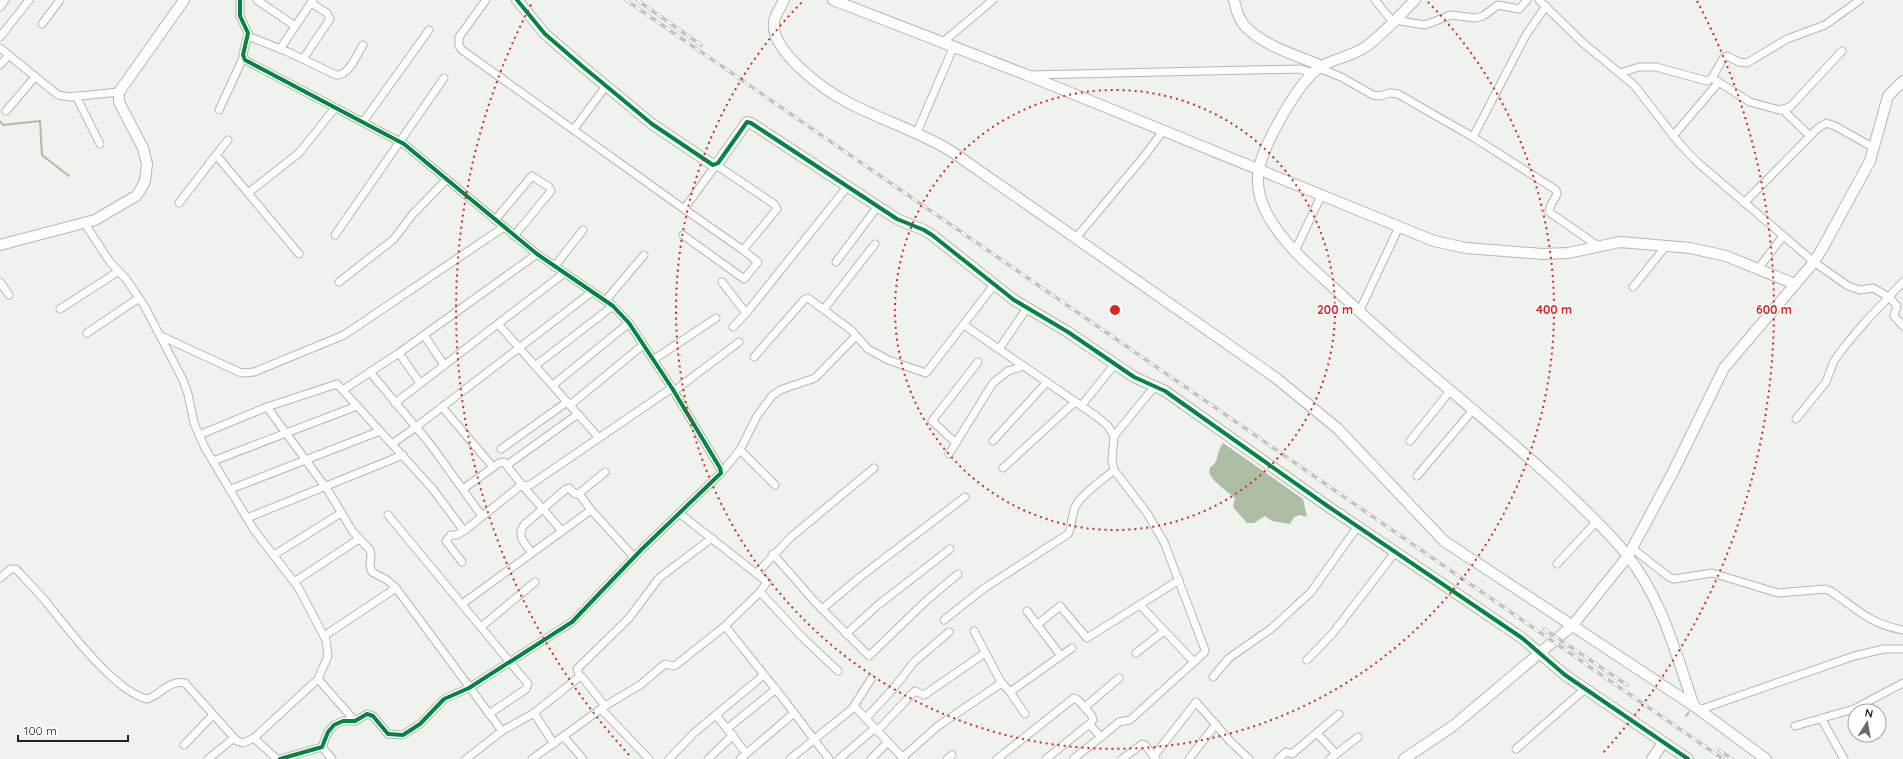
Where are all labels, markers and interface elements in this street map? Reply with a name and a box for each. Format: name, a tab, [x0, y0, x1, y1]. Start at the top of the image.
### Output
text: 200 m	[1317, 302, 1353, 317]
text: 400 m	[1536, 302, 1572, 317]
text: 600 m	[1756, 302, 1792, 317]
centre of rings	[1108, 303, 1122, 317]
north arrow	[1847, 703, 1887, 743]
text: N	[1864, 706, 1874, 721]
scale bar	[18, 717, 128, 743]
text: 100 m	[24, 723, 57, 738]

